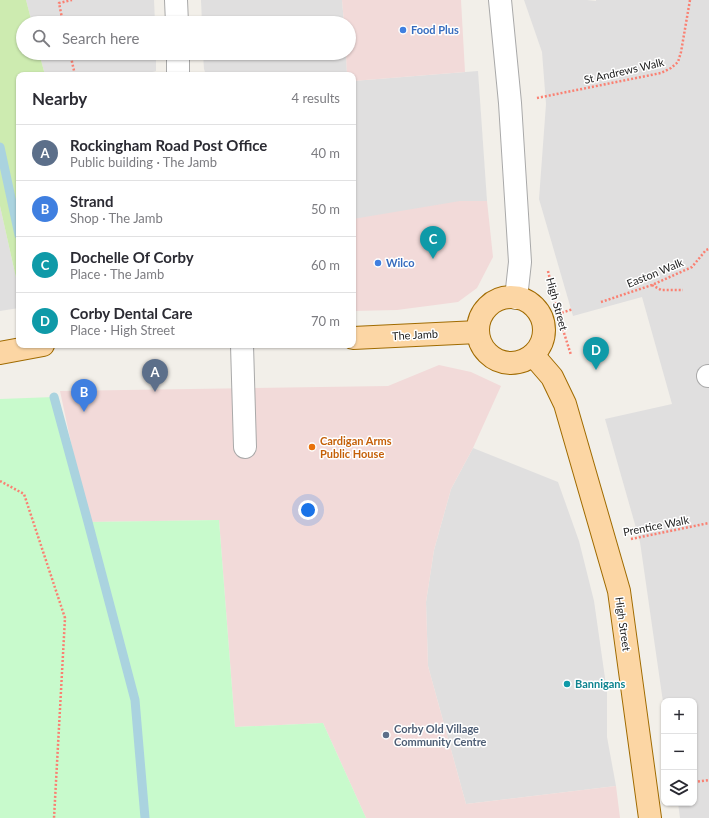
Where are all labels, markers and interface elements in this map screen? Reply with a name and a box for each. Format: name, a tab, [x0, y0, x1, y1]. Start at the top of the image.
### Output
search box	[16, 16, 356, 60]
place label: Food Plus	[411, 23, 459, 36]
marker: Food Plus	[398, 25, 408, 35]
icon: search	[30, 27, 52, 49]
text: Search here	[62, 29, 139, 47]
street label: St Andrews Walk	[583, 55, 666, 86]
text: Nearby	[32, 88, 87, 109]
text: 4 results	[292, 90, 340, 106]
text: Rockingham Road Post Office	[70, 136, 267, 154]
text: A	[40, 145, 50, 161]
text: 40 m	[311, 145, 340, 161]
text: Public building · The Jamb	[70, 154, 217, 170]
text: Strand	[70, 192, 114, 210]
text: B	[41, 201, 49, 217]
text: 50 m	[311, 201, 340, 217]
text: Shop · The Jamb	[70, 210, 163, 226]
pin: C	[420, 226, 446, 259]
text: Dochelle Of Corby	[70, 248, 194, 266]
street label: Easton Walk	[625, 255, 685, 290]
place label: Wilco	[386, 256, 415, 269]
text: C	[41, 257, 49, 273]
text: 60 m	[311, 257, 340, 273]
marker: Wilco	[373, 258, 383, 268]
text: Place · The Jamb	[70, 266, 164, 282]
street label: High Street	[544, 276, 571, 332]
text: Corby Dental Care	[70, 304, 193, 322]
text: D	[40, 313, 50, 329]
text: 70 m	[311, 313, 340, 329]
text: Place · High Street	[70, 322, 175, 338]
street label: The Jamb	[392, 327, 438, 342]
pin: D	[583, 337, 609, 370]
pin: A	[142, 359, 168, 392]
pin: B	[71, 379, 97, 412]
place label: Cardigan Arms Public House	[320, 434, 392, 460]
marker: Cardigan Arms Public House	[307, 442, 317, 452]
your location	[298, 500, 318, 520]
street label: Prentice Walk	[622, 513, 690, 538]
street label: High Street	[613, 596, 634, 652]
place label: Bannigans	[575, 677, 626, 690]
marker: Bannigans	[562, 679, 572, 689]
map controls	[661, 698, 697, 806]
button: +	[661, 698, 697, 734]
place label: Corby Old Village Community Centre	[394, 722, 487, 748]
marker: Corby Old Village Community Centre	[381, 730, 391, 740]
button: −	[661, 734, 697, 770]
button: layers	[661, 770, 697, 806]

